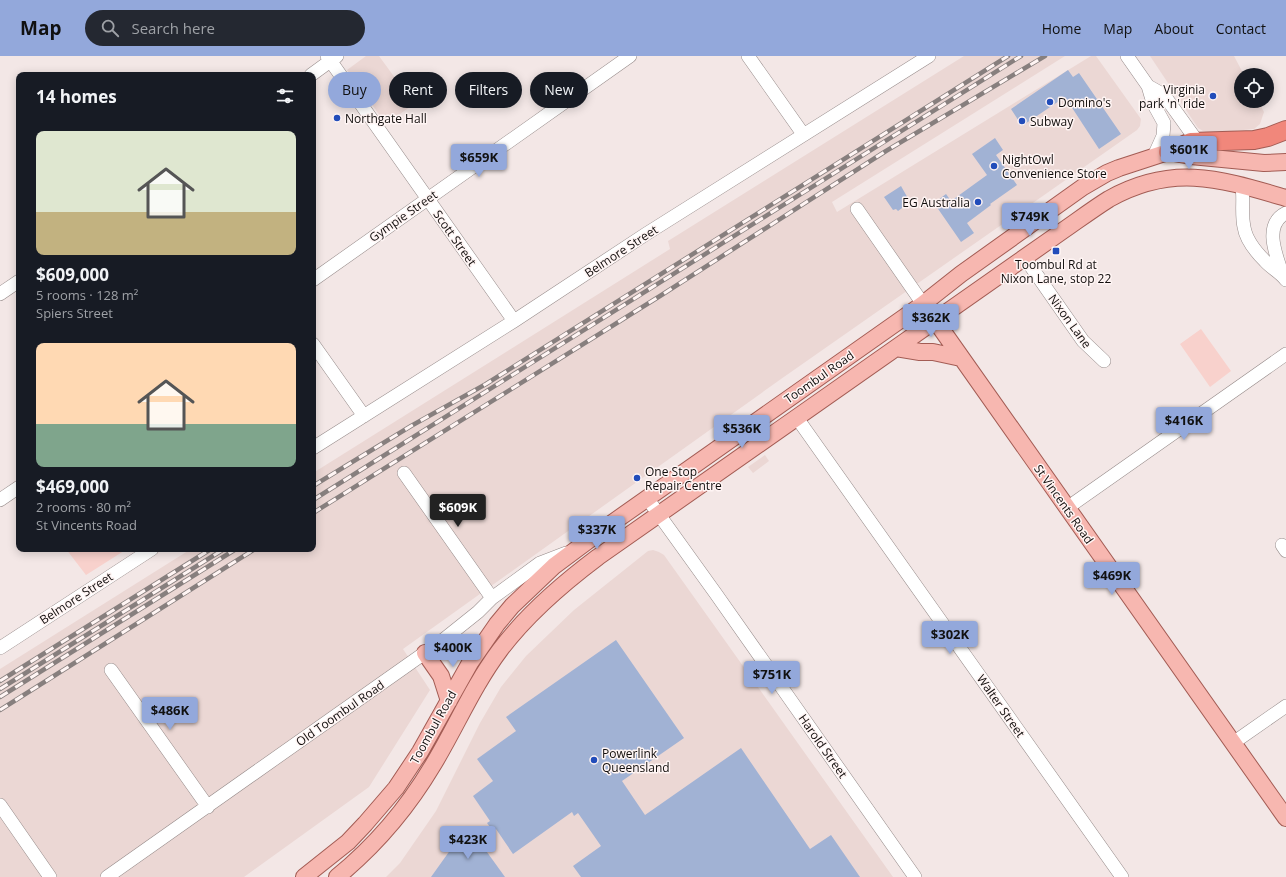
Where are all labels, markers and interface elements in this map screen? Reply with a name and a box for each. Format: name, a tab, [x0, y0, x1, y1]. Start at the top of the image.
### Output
search box	[85, 10, 365, 46]
text: Map	[20, 15, 61, 41]
icon: search	[99, 17, 121, 39]
text: Search here	[131, 18, 215, 38]
text: Home	[1042, 19, 1081, 38]
text: Map	[1103, 19, 1132, 38]
text: About	[1154, 19, 1194, 38]
text: Contact	[1216, 19, 1266, 38]
map controls	[1234, 68, 1274, 108]
button: locate	[1234, 68, 1274, 108]
chip: Buy	[328, 72, 381, 108]
chip: Rent	[389, 72, 447, 108]
chip: Filters	[455, 72, 522, 108]
chip: New	[530, 72, 588, 108]
place label: Virginia park 'n' ride	[1139, 81, 1205, 112]
text: 14 homes	[36, 85, 117, 108]
icon: filters	[274, 85, 296, 107]
marker: Virginia park 'n' ride	[1208, 91, 1218, 101]
place label: Domino's	[1058, 94, 1111, 111]
marker: Domino's	[1045, 97, 1055, 107]
place label: Northgate Hall	[345, 110, 427, 127]
marker: Northgate Hall	[332, 113, 342, 123]
place label: Subway	[1030, 113, 1074, 130]
marker: Subway	[1017, 116, 1027, 126]
pin: $601K	[1161, 136, 1217, 170]
text: $601K	[1170, 140, 1208, 158]
pin: $659K	[451, 144, 507, 178]
text: $659K	[460, 148, 498, 166]
place label: NightOwl Convenience Store	[1002, 151, 1107, 182]
icon: home	[130, 157, 202, 229]
marker: NightOwl Convenience Store	[989, 161, 999, 171]
street label: Gympie Street	[366, 186, 440, 246]
place label: EG Australia	[902, 194, 970, 211]
marker: EG Australia	[973, 197, 983, 207]
pin: $749K	[1002, 203, 1058, 237]
street label: Scott Street	[429, 207, 481, 269]
text: $749K	[1011, 207, 1049, 225]
street label: Belmore Street	[581, 221, 661, 281]
marker: Toombul Rd at Nixon Lane, stop 22	[1051, 246, 1061, 256]
place label: Toombul Rd at Nixon Lane, stop 22	[1001, 256, 1111, 287]
text: $609,000	[36, 263, 109, 286]
text: 5 rooms · 128 m²	[36, 286, 138, 304]
street label: Nixon Lane	[1045, 290, 1096, 352]
text: Spiers Street	[36, 304, 113, 322]
pin: $362K	[903, 304, 959, 338]
text: $362K	[912, 308, 950, 326]
street label: Toombul Road	[781, 347, 857, 407]
icon: home	[130, 369, 202, 441]
pin: $416K	[1156, 407, 1212, 441]
text: $416K	[1165, 411, 1203, 429]
pin: $536K	[714, 415, 770, 449]
text: $536K	[723, 419, 761, 437]
street label: St Vincents Road	[1030, 461, 1098, 547]
place label: One Stop Repair Centre	[645, 463, 722, 494]
marker: One Stop Repair Centre	[632, 473, 642, 483]
text: $469,000	[36, 475, 109, 498]
pin: $609K	[430, 494, 486, 528]
text: 2 rooms · 80 m²	[36, 498, 131, 516]
text: $609K	[439, 498, 477, 516]
text: St Vincents Road	[36, 516, 137, 534]
pin: $337K	[569, 516, 625, 550]
text: $337K	[578, 520, 616, 538]
pin: $469K	[1084, 562, 1140, 596]
text: $469K	[1093, 566, 1131, 584]
street label: Belmore Street	[36, 568, 116, 628]
pin: $302K	[922, 621, 978, 655]
text: $302K	[931, 625, 969, 643]
pin: $400K	[425, 634, 481, 668]
text: $400K	[434, 638, 472, 656]
pin: $751K	[744, 661, 800, 695]
text: $751K	[753, 665, 791, 683]
street label: Walter Street	[973, 671, 1029, 741]
street label: Old Toombul Road	[292, 676, 388, 750]
street label: Toombul Road	[406, 687, 460, 767]
pin: $486K	[142, 697, 198, 731]
text: $486K	[151, 701, 189, 719]
street label: Harold Street	[795, 711, 851, 781]
place label: Powerlink Queensland	[602, 745, 670, 776]
marker: Powerlink Queensland	[589, 755, 599, 765]
pin: $423K	[440, 826, 496, 860]
text: $423K	[449, 830, 487, 848]

